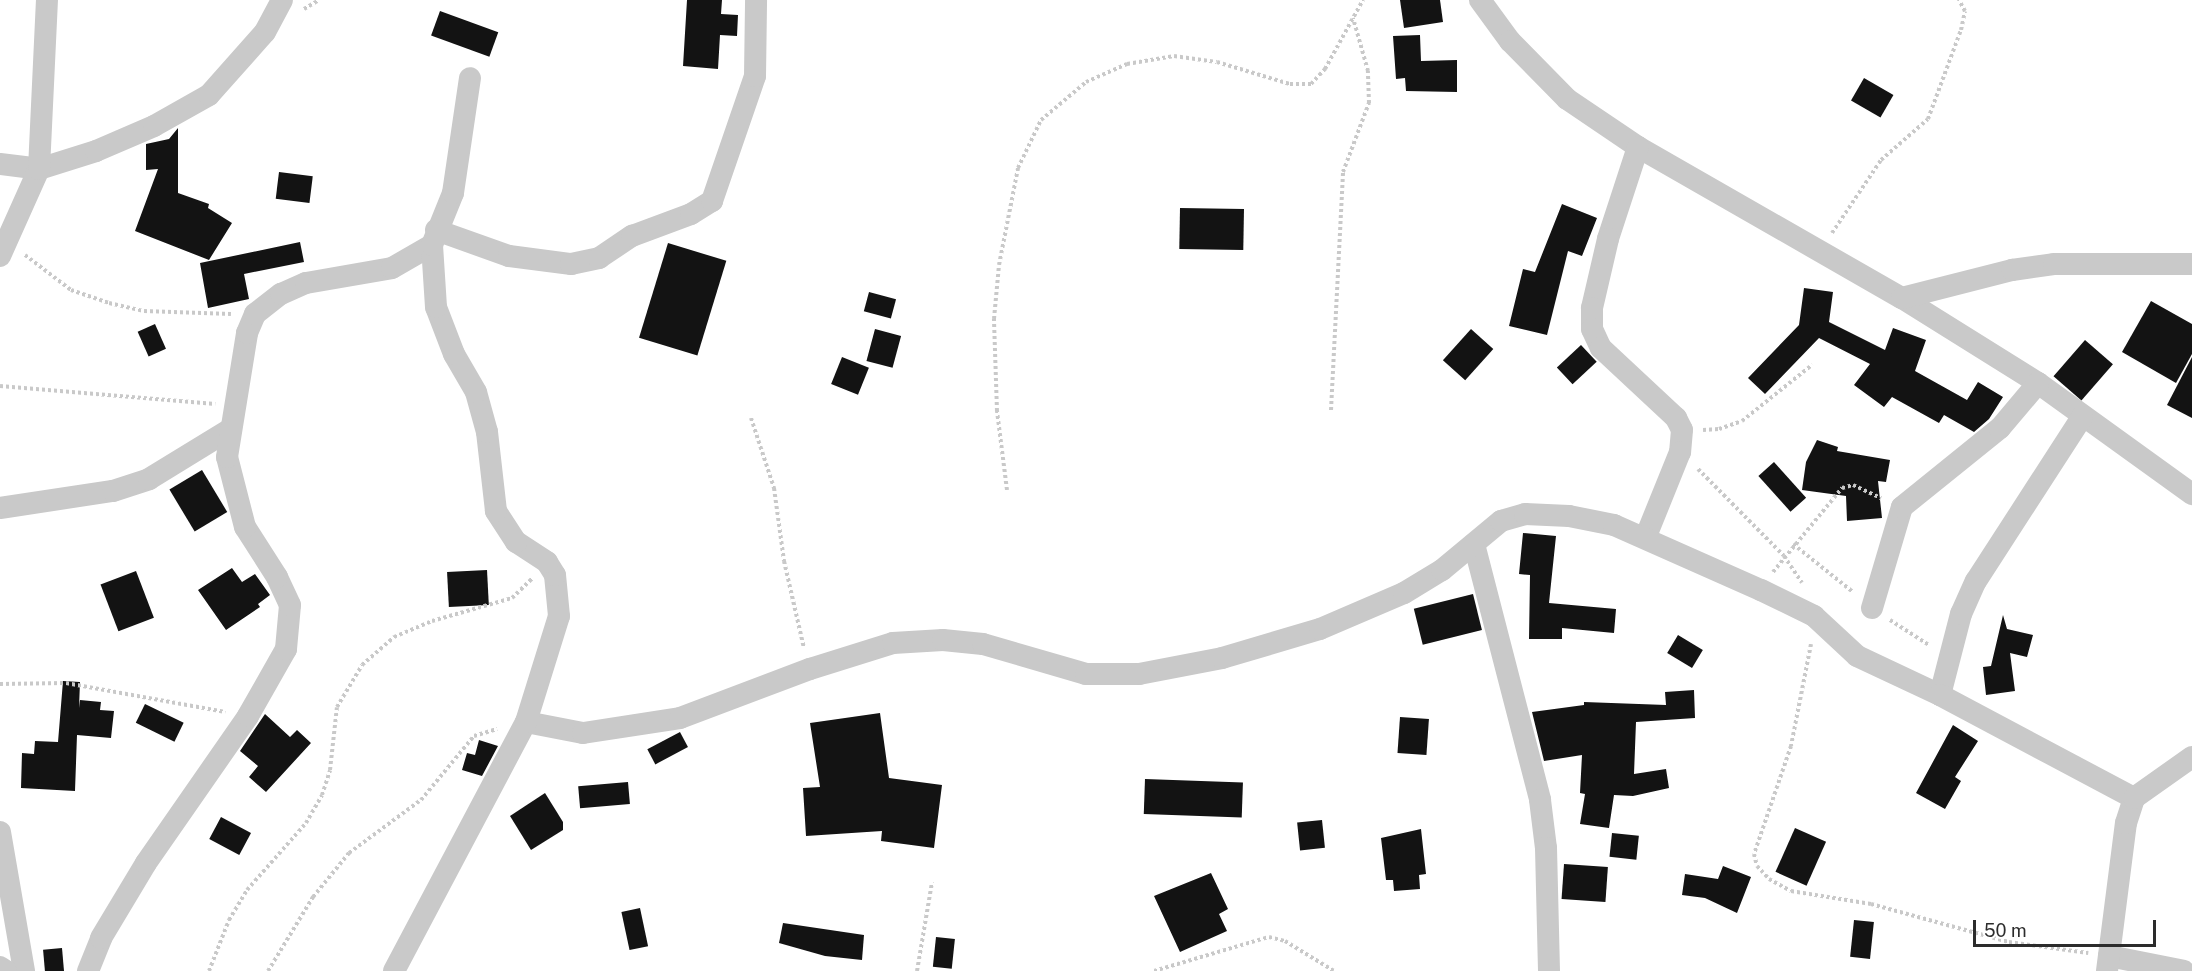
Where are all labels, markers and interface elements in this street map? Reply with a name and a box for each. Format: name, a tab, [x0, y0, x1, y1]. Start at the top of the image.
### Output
scale bar	[1976, 908, 2159, 946]
text: 50 m	[1984, 920, 2027, 941]

